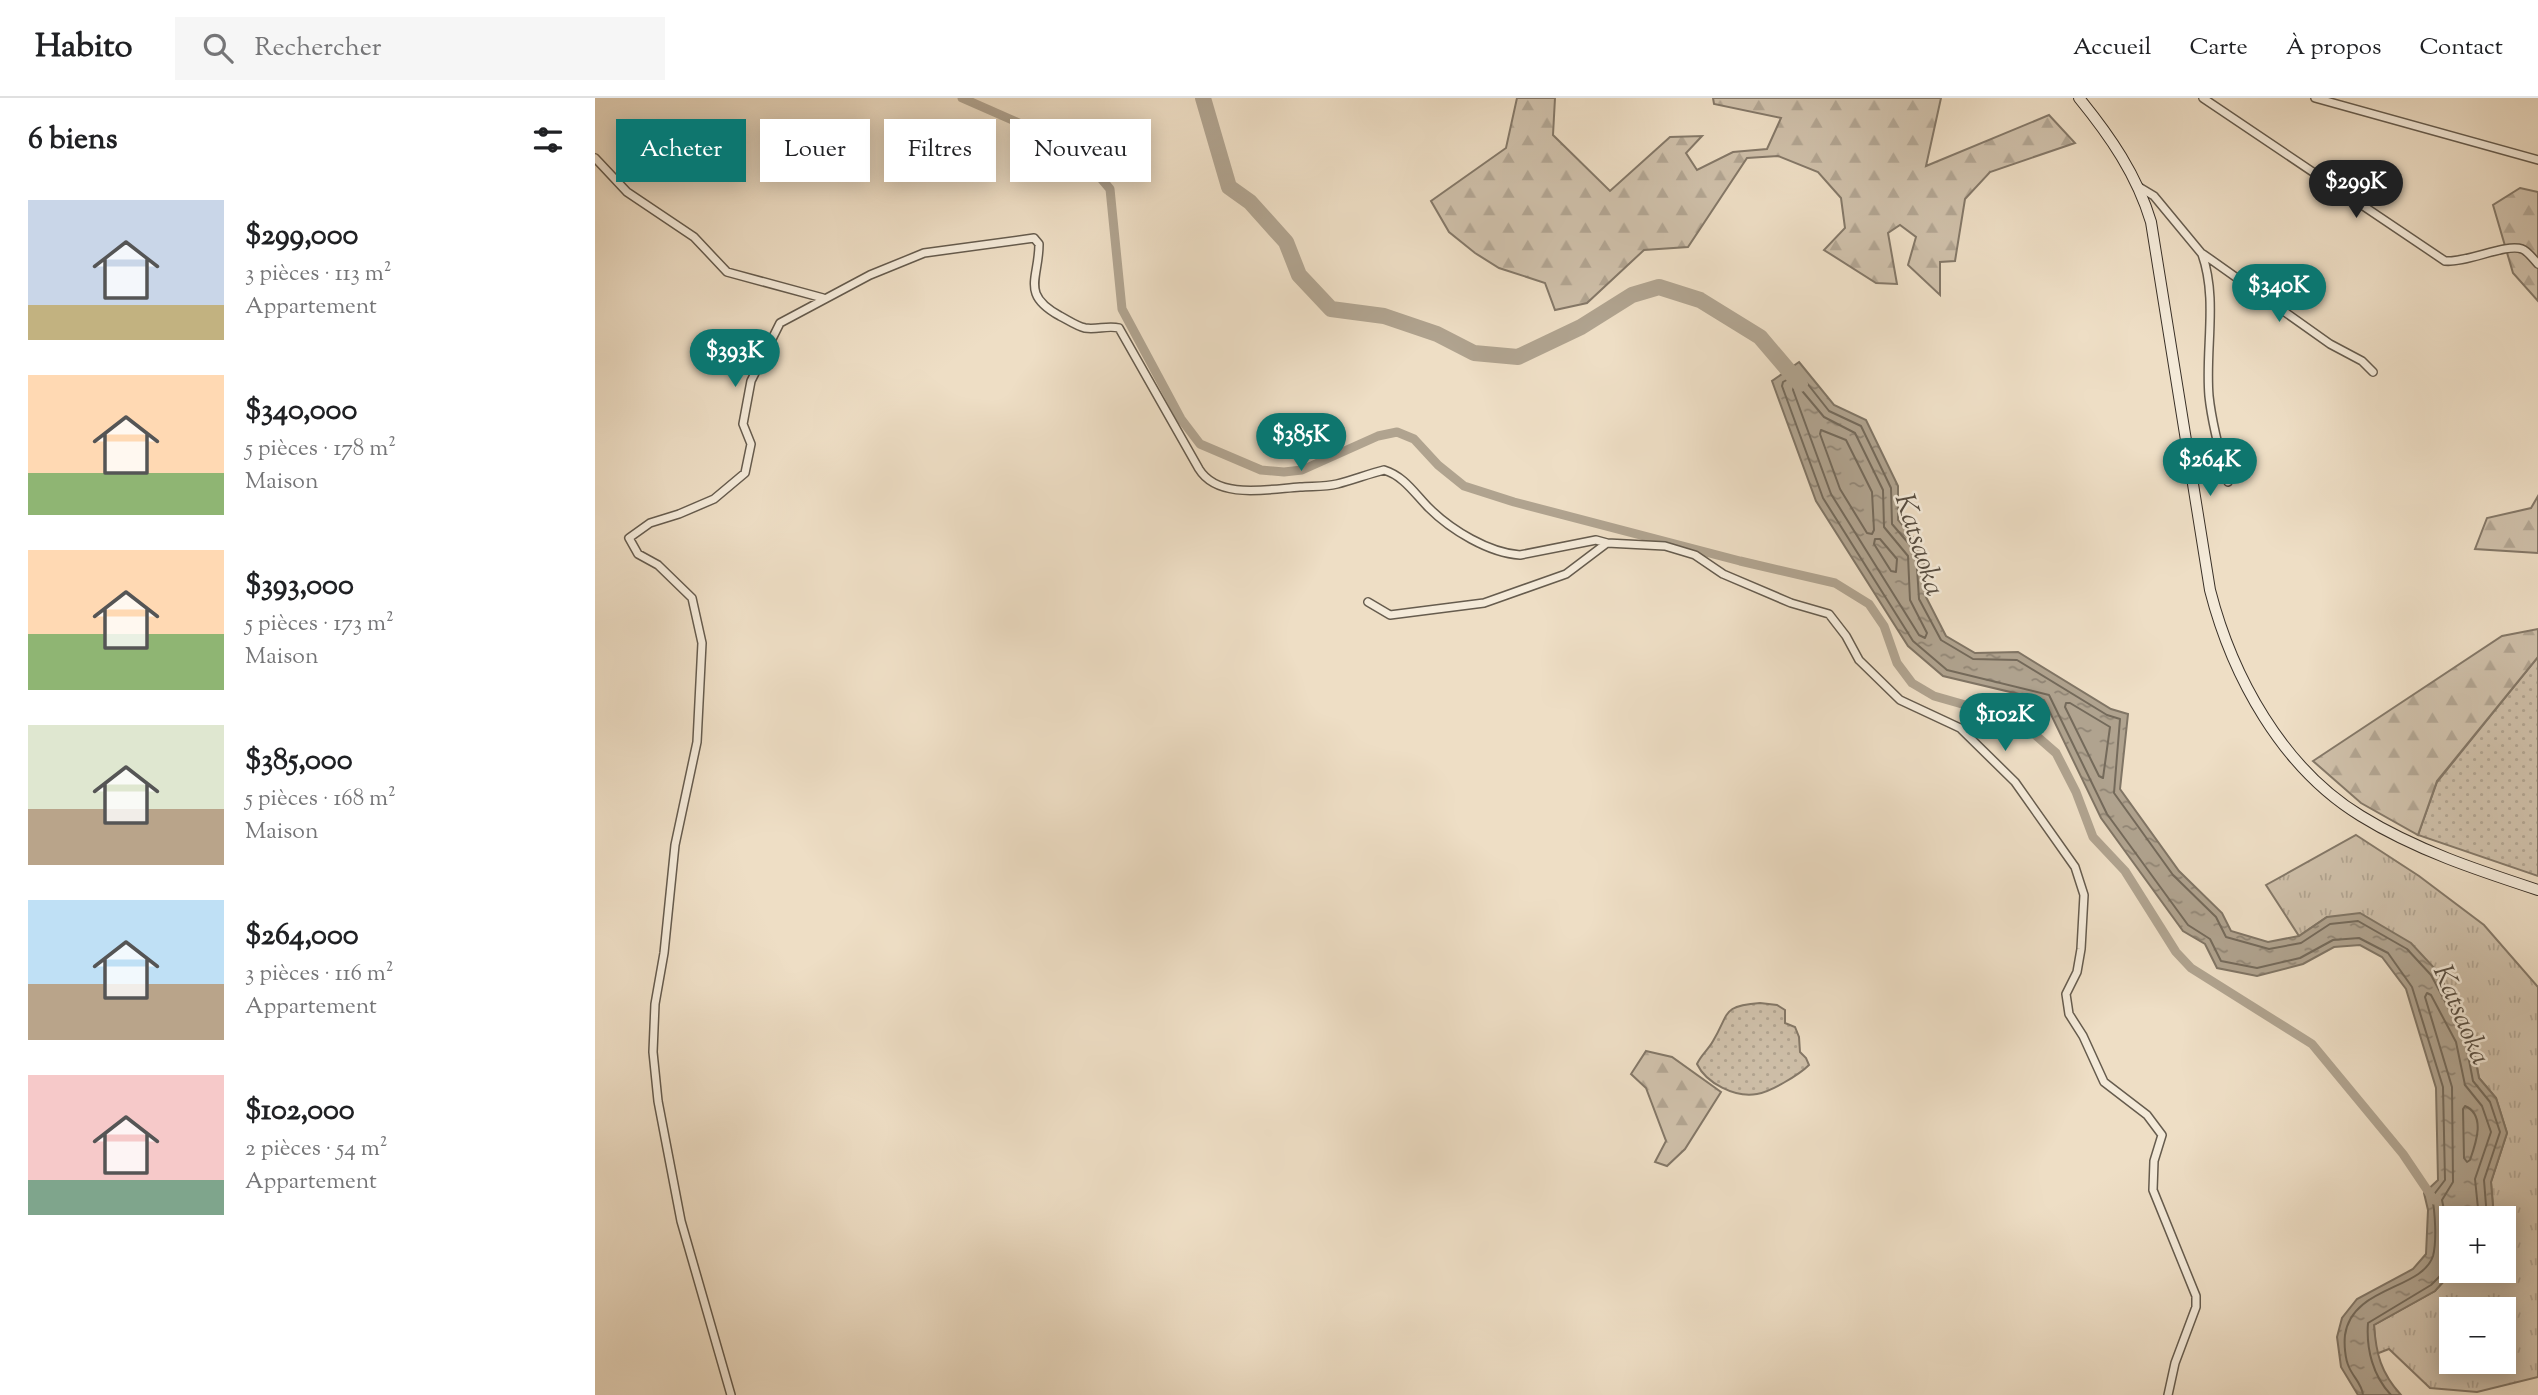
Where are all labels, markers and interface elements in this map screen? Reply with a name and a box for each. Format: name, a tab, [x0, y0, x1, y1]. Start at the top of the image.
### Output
search box	[175, 17, 665, 80]
text: Habito	[35, 24, 133, 72]
icon: search	[199, 29, 237, 67]
text: Rechercher	[255, 30, 382, 67]
text: Accueil	[2073, 31, 2152, 65]
text: Carte	[2190, 31, 2248, 65]
text: À propos	[2286, 31, 2381, 65]
text: Contact	[2419, 31, 2503, 65]
text: 6 biens	[28, 119, 118, 162]
chip: Acheter	[616, 119, 746, 182]
chip: Louer	[760, 119, 870, 182]
chip: Filtres	[884, 119, 996, 182]
chip: Nouveau	[1010, 119, 1151, 182]
icon: filters	[529, 121, 567, 159]
pin: $299K	[2307, 160, 2405, 220]
text: $299K	[2325, 166, 2387, 199]
text: $299,000	[245, 215, 358, 258]
icon: home	[84, 228, 168, 312]
text: 3 pièces · 113 m²	[245, 258, 391, 291]
pin: $340K	[2230, 264, 2328, 324]
text: $340K	[2248, 270, 2310, 303]
text: Appartement	[245, 291, 377, 324]
pin: $393K	[686, 330, 784, 389]
text: $393K	[706, 335, 764, 368]
text: $340,000	[245, 390, 357, 433]
icon: home	[84, 403, 168, 487]
pin: $385K	[1252, 414, 1350, 473]
text: $385K	[1272, 419, 1330, 452]
text: 5 pièces · 178 m²	[245, 433, 396, 466]
pin: $264K	[2161, 438, 2259, 498]
text: $264K	[2179, 444, 2241, 477]
text: Maison	[245, 466, 319, 499]
water label: Katsaoka	[1883, 489, 1953, 601]
text: $393,000	[245, 565, 354, 608]
icon: home	[84, 578, 168, 662]
text: 5 pièces · 173 m²	[245, 608, 394, 641]
text: Maison	[245, 641, 319, 674]
pin: $102K	[1956, 694, 2054, 753]
text: $102K	[1975, 699, 2035, 732]
text: $385,000	[245, 740, 353, 783]
icon: home	[84, 753, 168, 837]
text: 5 pièces · 168 m²	[245, 783, 396, 816]
text: Maison	[245, 816, 319, 849]
text: $264,000	[245, 915, 359, 958]
icon: home	[84, 928, 168, 1012]
text: 3 pièces · 116 m²	[245, 958, 394, 991]
water label: Katsaoka	[2421, 959, 2499, 1071]
text: Appartement	[245, 991, 377, 1024]
text: $102,000	[245, 1090, 355, 1133]
icon: home	[84, 1103, 168, 1187]
text: 2 pièces · 54 m²	[245, 1133, 387, 1166]
text: Appartement	[245, 1166, 377, 1199]
map controls	[2439, 1206, 2516, 1374]
button: +	[2439, 1206, 2516, 1283]
button: −	[2439, 1297, 2516, 1374]

